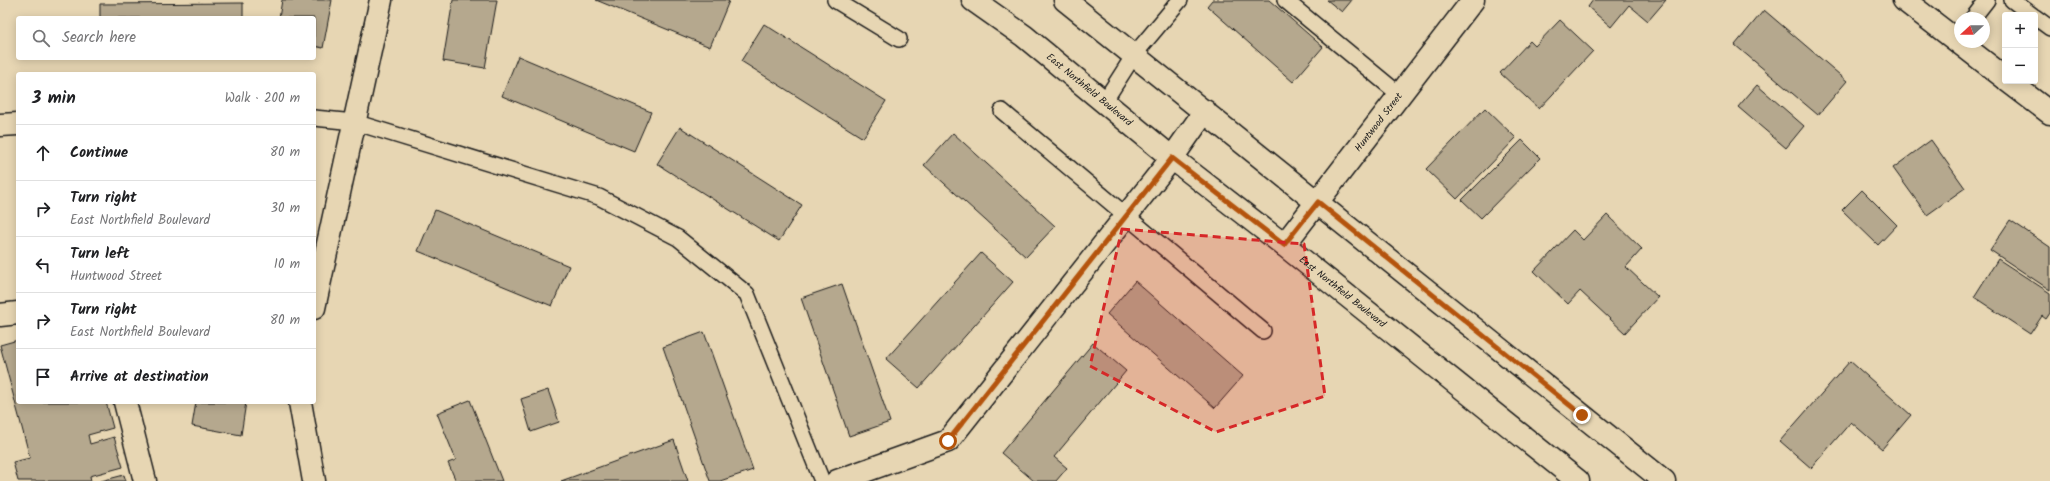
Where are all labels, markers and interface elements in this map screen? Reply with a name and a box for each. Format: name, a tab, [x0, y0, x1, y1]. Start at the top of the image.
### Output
north arrow	[1954, 12, 1990, 48]
map controls	[2002, 12, 2038, 84]
button: +	[2002, 12, 2038, 48]
search box	[16, 16, 316, 60]
text: Search here	[62, 26, 136, 50]
icon: search	[30, 27, 52, 49]
button: −	[2002, 48, 2038, 84]
street label: East Northfield Boulevard	[1043, 49, 1137, 131]
text: 3 min	[32, 85, 76, 112]
text: Walk · 200 m	[225, 88, 300, 109]
street label: Huntwood Street	[1351, 89, 1407, 155]
text: Continue	[70, 141, 128, 165]
icon: ahead	[32, 142, 54, 164]
text: 80 m	[270, 142, 300, 163]
text: Turn right	[70, 186, 137, 210]
icon: right	[32, 198, 54, 220]
text: 30 m	[271, 198, 300, 219]
text: East Northfield Boulevard	[70, 210, 210, 231]
text: Turn left	[70, 242, 130, 266]
street label: East Northfield Boulevard	[1295, 252, 1390, 333]
icon: left	[32, 254, 54, 276]
text: 10 m	[274, 254, 300, 275]
text: Huntwood Street	[70, 266, 162, 287]
text: Turn right	[70, 298, 137, 322]
icon: right	[32, 310, 54, 332]
text: 80 m	[270, 310, 300, 331]
text: East Northfield Boulevard	[70, 322, 210, 343]
text: Arrive at destination	[70, 365, 209, 389]
icon: arrive	[32, 366, 54, 388]
route end	[1573, 406, 1591, 424]
route start	[939, 432, 957, 450]

